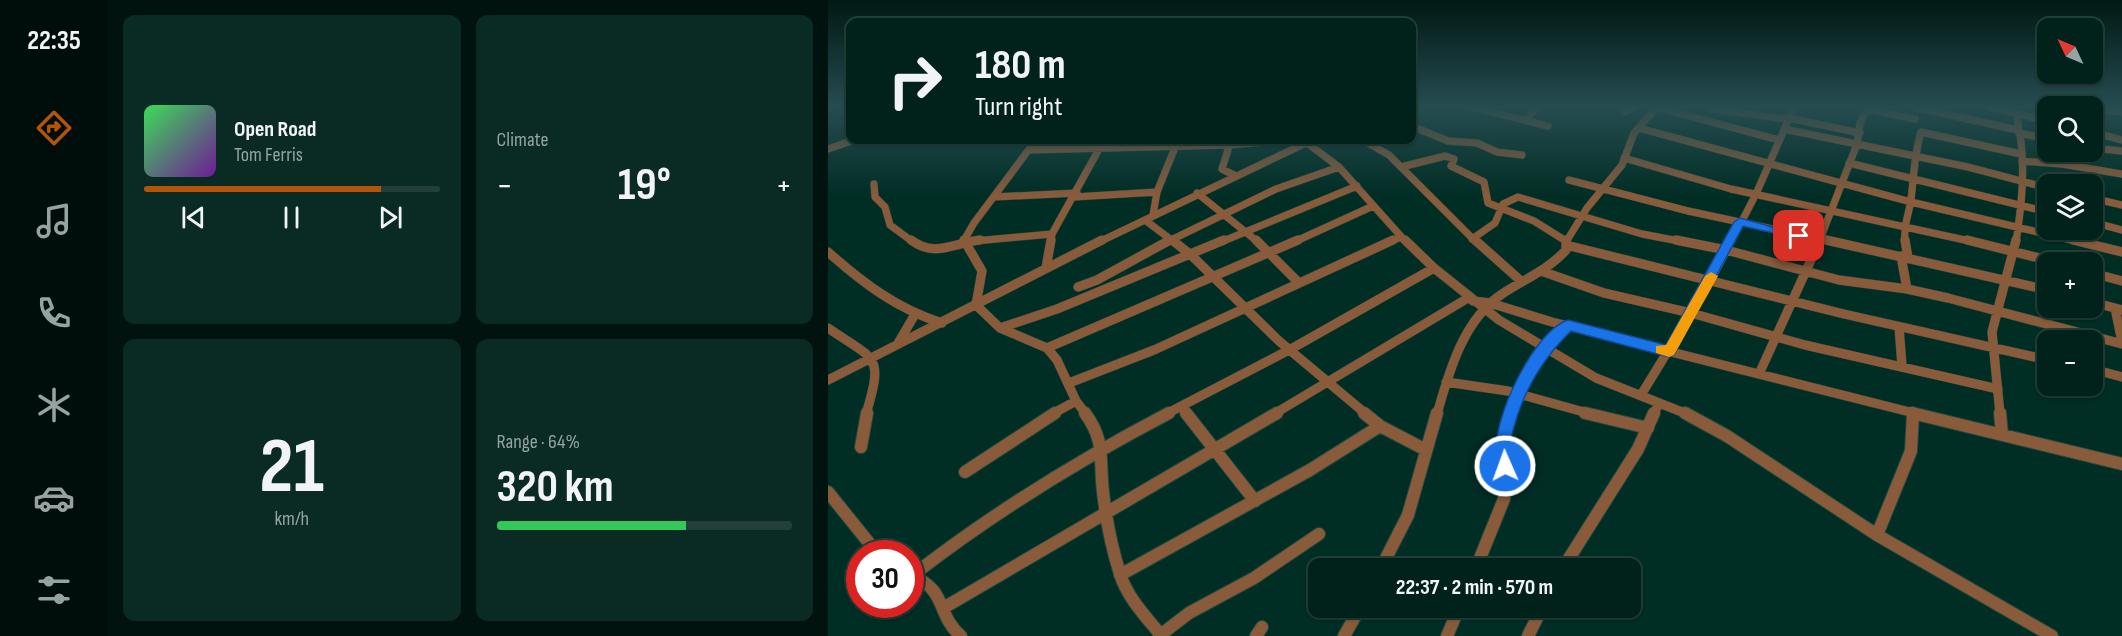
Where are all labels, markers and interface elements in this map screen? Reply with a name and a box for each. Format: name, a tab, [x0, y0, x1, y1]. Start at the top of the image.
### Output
north arrow	[2037, 18, 2103, 84]
map controls	[2037, 18, 2103, 396]
text: 22:35	[27, 25, 81, 57]
text: 180 m	[975, 40, 1066, 91]
icon: right	[876, 42, 954, 120]
text: Turn right	[975, 91, 1062, 123]
button: search	[2037, 96, 2103, 162]
icon: directions	[33, 107, 75, 149]
text: Open Road	[234, 116, 316, 143]
text: Climate	[497, 128, 549, 152]
text: Tom Ferris	[234, 143, 303, 167]
text: 19°	[618, 158, 671, 213]
text: −	[497, 166, 513, 206]
text: +	[776, 166, 792, 206]
button: layers	[2037, 174, 2103, 240]
icon: music	[33, 200, 75, 242]
icon: previous	[177, 201, 210, 234]
icon: pause	[275, 201, 308, 234]
icon: next	[374, 201, 407, 234]
pin	[1773, 210, 1824, 261]
icon: arrive	[1782, 219, 1815, 252]
button: +	[2037, 252, 2103, 318]
icon: phone	[33, 292, 75, 334]
button: −	[2037, 330, 2103, 396]
icon: climate	[33, 384, 75, 426]
text: 21	[259, 421, 324, 514]
text: Range · 64%	[497, 430, 580, 454]
position arrow	[1473, 434, 1537, 498]
text: 320 km	[497, 460, 614, 515]
icon: car	[33, 477, 75, 519]
text: km/h	[274, 507, 309, 531]
speed limit sign: 30	[846, 540, 924, 618]
icon: filters	[33, 569, 75, 611]
text: 22:37 · 2 min · 570 m	[1396, 574, 1553, 601]

